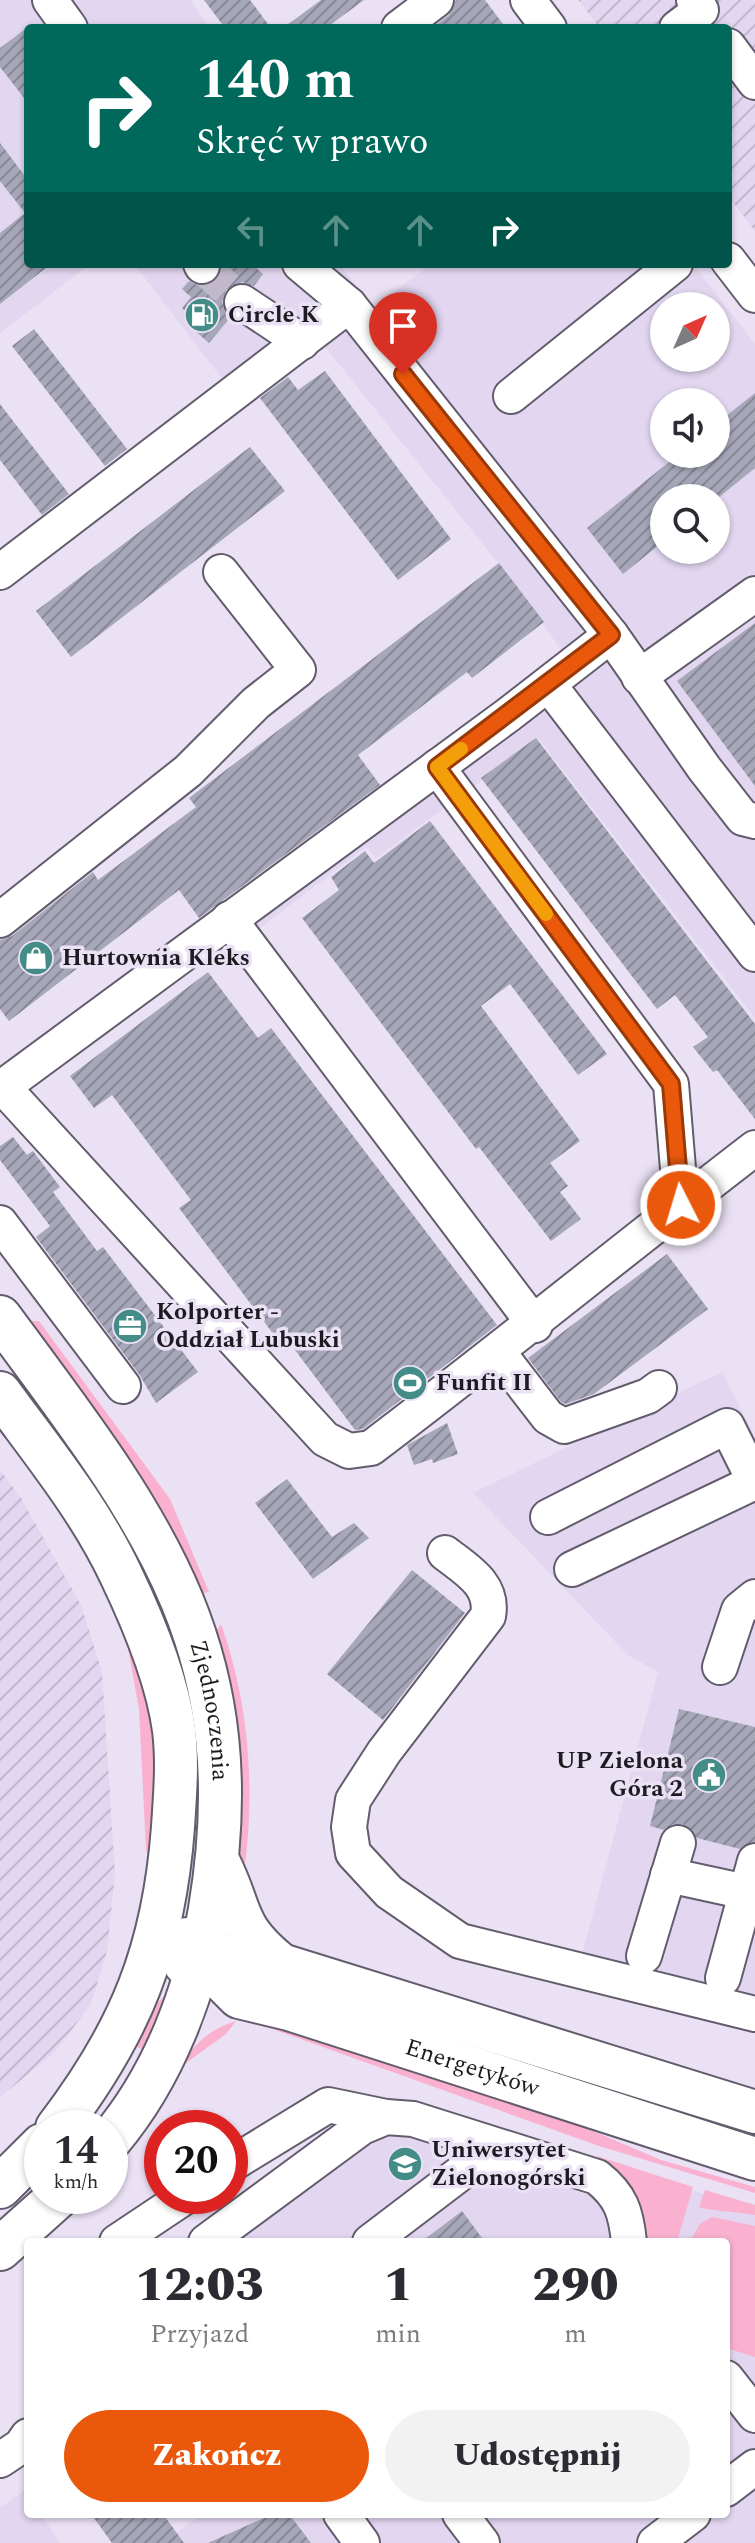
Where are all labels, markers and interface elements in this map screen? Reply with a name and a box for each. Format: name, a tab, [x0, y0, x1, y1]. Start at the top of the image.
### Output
text: 140 m	[196, 38, 355, 123]
icon: right	[64, 56, 168, 160]
text: Skręć w prawo	[196, 115, 429, 170]
icon: left	[230, 208, 274, 252]
icon: ahead	[314, 208, 358, 252]
icon: ahead	[398, 208, 442, 252]
icon: right	[482, 208, 526, 252]
pin	[369, 292, 437, 374]
north arrow	[650, 292, 730, 372]
map controls	[650, 292, 730, 564]
fuel station icon: Circle K	[183, 296, 221, 334]
place label: Circle K	[228, 297, 319, 333]
icon: arrive	[381, 304, 425, 348]
button: sound	[650, 388, 730, 468]
button: search	[650, 484, 730, 564]
shop icon: Hurtownia Kleks	[17, 939, 55, 977]
place label: Hurtownia Kleks	[62, 940, 250, 976]
position arrow	[639, 1163, 723, 1247]
place label: Kolporter - Oddział Lubuski	[156, 1294, 340, 1358]
office icon: Kolporter - Oddział Lubuski	[111, 1307, 149, 1345]
sports icon: Funfit II	[391, 1364, 429, 1402]
place label: Funfit II	[436, 1365, 532, 1401]
street label: Zjednoczenia	[180, 1636, 238, 1782]
place label: UP Zielona Góra 2	[556, 1743, 684, 1807]
public building icon: UP Zielona Góra 2	[690, 1756, 728, 1794]
street label: Energetyków	[400, 2029, 545, 2107]
speed limit sign: 20	[144, 2110, 248, 2214]
text: 14	[54, 2121, 98, 2182]
place label: Uniwersytet Zielonogórski	[431, 2132, 586, 2196]
school or university icon: Uniwersytet Zielonogórski	[386, 2145, 424, 2183]
text: km/h	[54, 2167, 99, 2197]
text: 12:03	[135, 2249, 264, 2322]
text: 1	[384, 2249, 413, 2322]
text: 290	[532, 2249, 619, 2322]
text: Przyjazd	[150, 2314, 249, 2354]
text: min	[375, 2314, 421, 2354]
text: m	[564, 2314, 587, 2354]
button: Zakończ	[64, 2410, 369, 2502]
button: Udostępnij	[385, 2410, 690, 2502]

